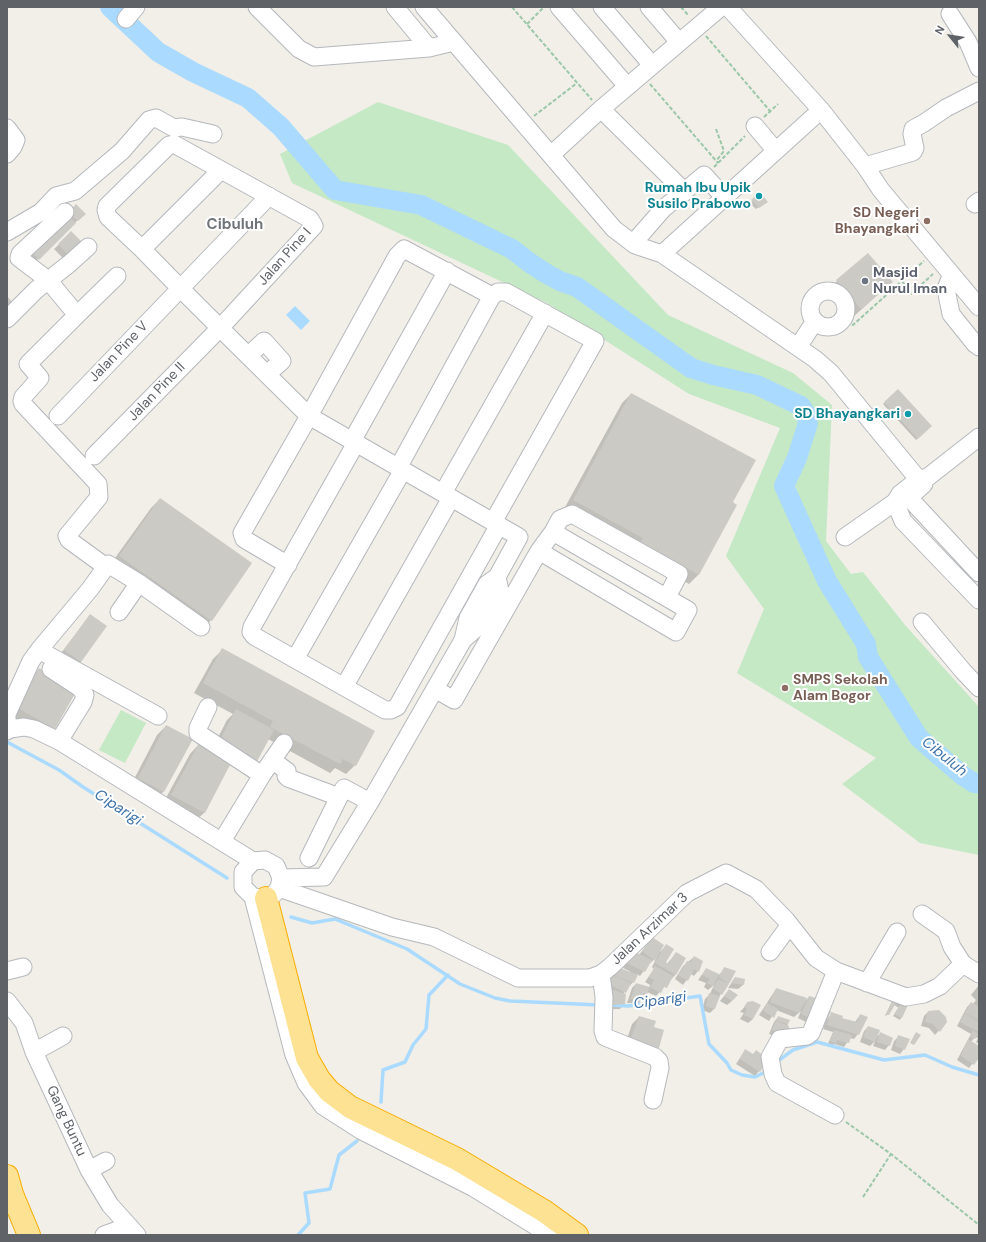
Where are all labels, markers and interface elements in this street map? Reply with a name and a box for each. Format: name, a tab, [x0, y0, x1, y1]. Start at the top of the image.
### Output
north arrow	[930, 16, 970, 56]
text: N	[932, 23, 948, 37]
place label: Rumah Ibu Upik Susilo Prabowo	[645, 180, 751, 212]
marker: Rumah Ibu Upik Susilo Prabowo	[754, 191, 764, 201]
place label: SD Negeri Bhayangkari	[835, 205, 919, 238]
district label: Cibuluh	[207, 216, 263, 234]
marker: SD Negeri Bhayangkari	[922, 216, 932, 226]
street label: Jalan Pine I	[255, 225, 315, 289]
place label: Masjid Nurul Iman	[873, 265, 947, 298]
marker: Masjid Nurul Iman	[860, 276, 870, 286]
street label: Jalan Pine V	[86, 318, 152, 386]
street label: Jalan Pine II	[125, 359, 189, 425]
place label: SD Bhayangkari	[794, 406, 900, 422]
marker: SD Bhayangkari	[903, 409, 913, 419]
place label: SMPS Sekolah Alam Bogor	[793, 672, 888, 704]
marker: SMPS Sekolah Alam Bogor	[780, 683, 790, 693]
water label: Cibuluh	[918, 733, 970, 781]
water label: Ciparigi	[91, 786, 145, 830]
street label: Jalan Arzimar 3	[608, 889, 692, 969]
water label: Ciparigi	[632, 988, 688, 1014]
street label: Gang Buntu	[42, 1083, 90, 1159]

